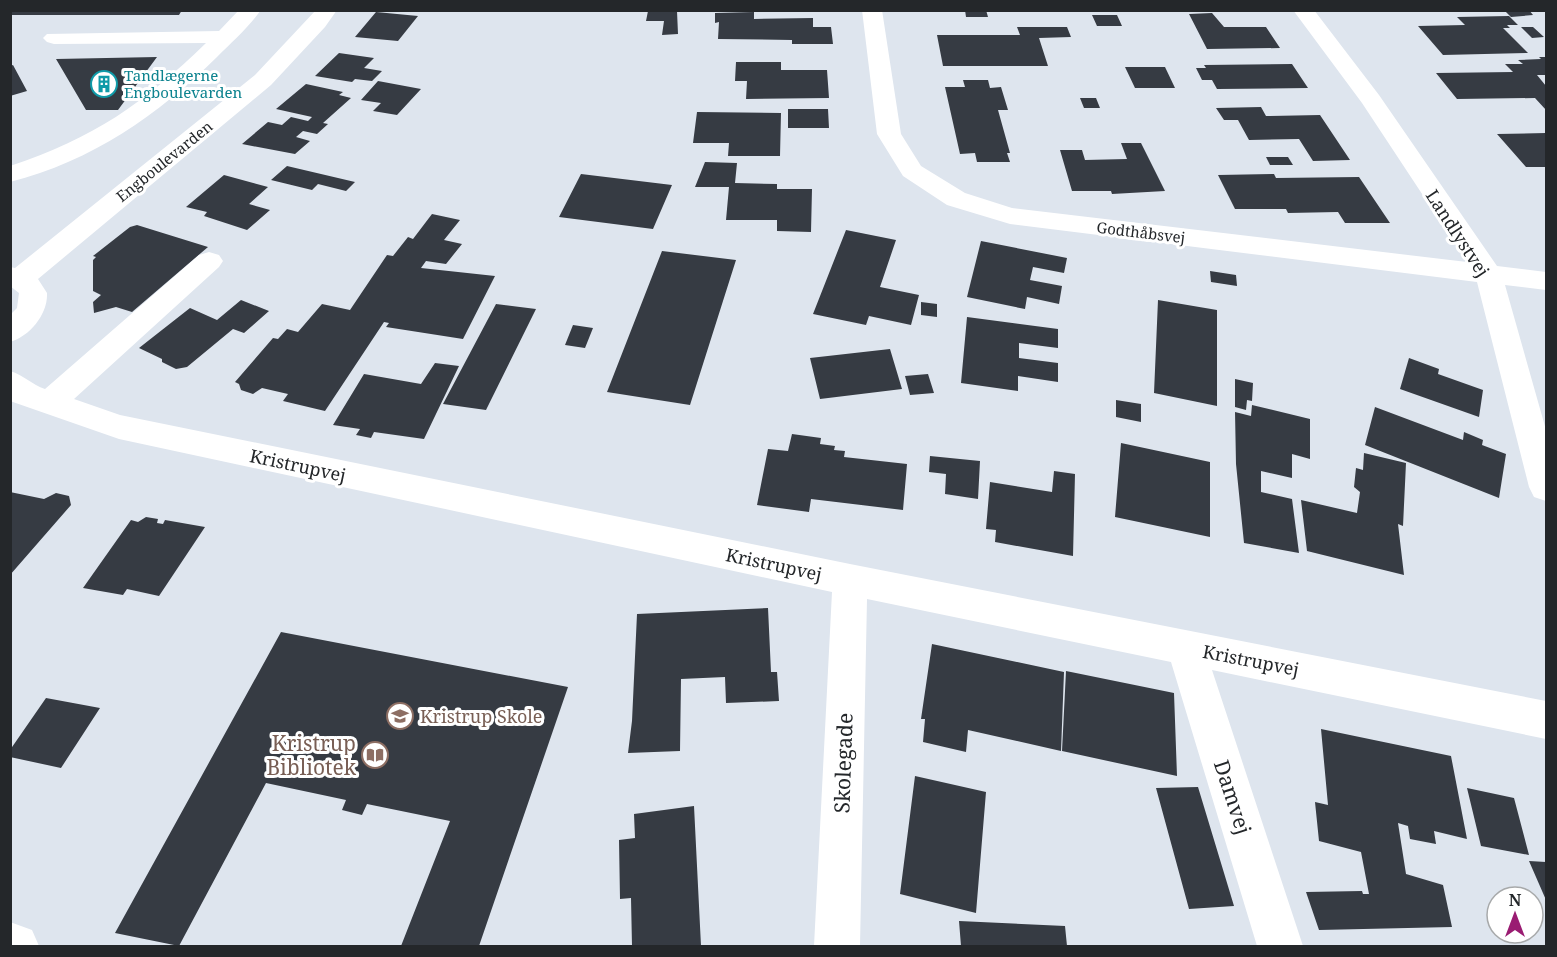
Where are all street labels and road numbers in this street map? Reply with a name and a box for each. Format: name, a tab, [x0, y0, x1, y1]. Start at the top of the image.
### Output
street label: Engboulevarden	[112, 116, 216, 206]
street label: Landlystvej	[1421, 185, 1495, 281]
street label: Godthåbsvej	[1096, 217, 1186, 247]
street label: Kristrupvej	[248, 443, 348, 487]
street label: Kristrupvej	[724, 542, 824, 586]
street label: Kristrupvej	[1201, 639, 1301, 681]
street label: Skolegade	[827, 712, 859, 814]
street label: Damvej	[1208, 756, 1258, 838]

